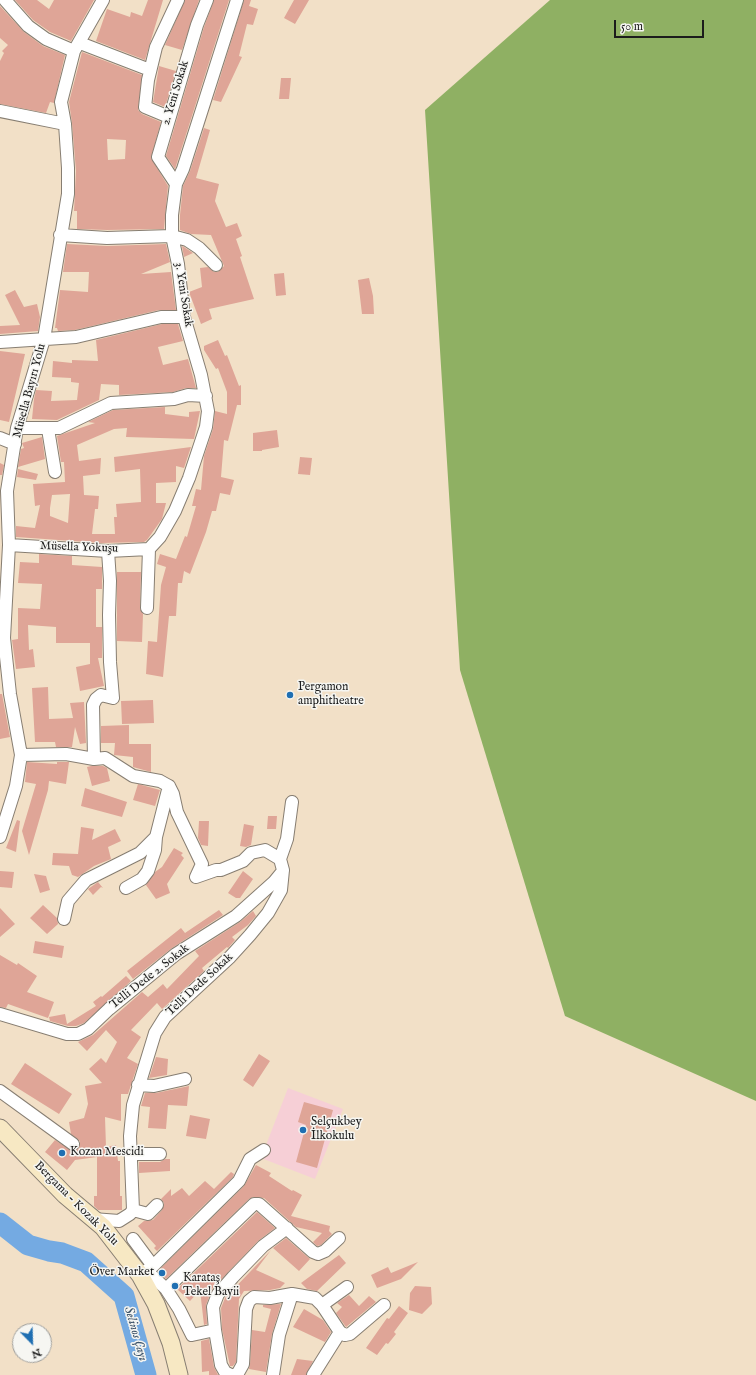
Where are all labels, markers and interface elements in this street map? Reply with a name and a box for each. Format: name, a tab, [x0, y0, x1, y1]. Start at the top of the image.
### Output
scale bar	[616, 12, 706, 38]
text: 50 m	[621, 19, 643, 34]
street label: 2. Yeni Sokak	[159, 59, 193, 127]
street label: 3. Yeni Sokak	[171, 262, 195, 328]
street label: Müsella Bayırı Yolu	[10, 342, 50, 440]
street label: Müsella Yokuşu	[40, 539, 118, 557]
place label: Pergamon amphitheatre	[298, 681, 364, 709]
marker: Pergamon amphitheatre	[285, 690, 295, 700]
street label: Telli Dede 2. Sokak	[107, 942, 193, 1012]
street label: Telli Dede Sokak	[164, 950, 236, 1020]
place label: Selçukbey İlkokulu	[311, 1116, 362, 1144]
marker: Selçukbey İlkokulu	[298, 1125, 308, 1135]
place label: Kozan Mescidi	[70, 1146, 144, 1160]
marker: Kozan Mescidi	[57, 1148, 67, 1158]
street label: Bergama - Kozak Yolu	[31, 1159, 121, 1249]
place label: Över Market	[89, 1266, 154, 1280]
marker: Över Market	[157, 1268, 167, 1278]
place label: Karataş Tekel Bayii	[183, 1272, 239, 1300]
marker: Karataş Tekel Bayii	[170, 1281, 180, 1291]
water label: Selinos Çayı	[120, 1305, 150, 1363]
north arrow	[12, 1323, 52, 1363]
text: N	[29, 1345, 43, 1361]

